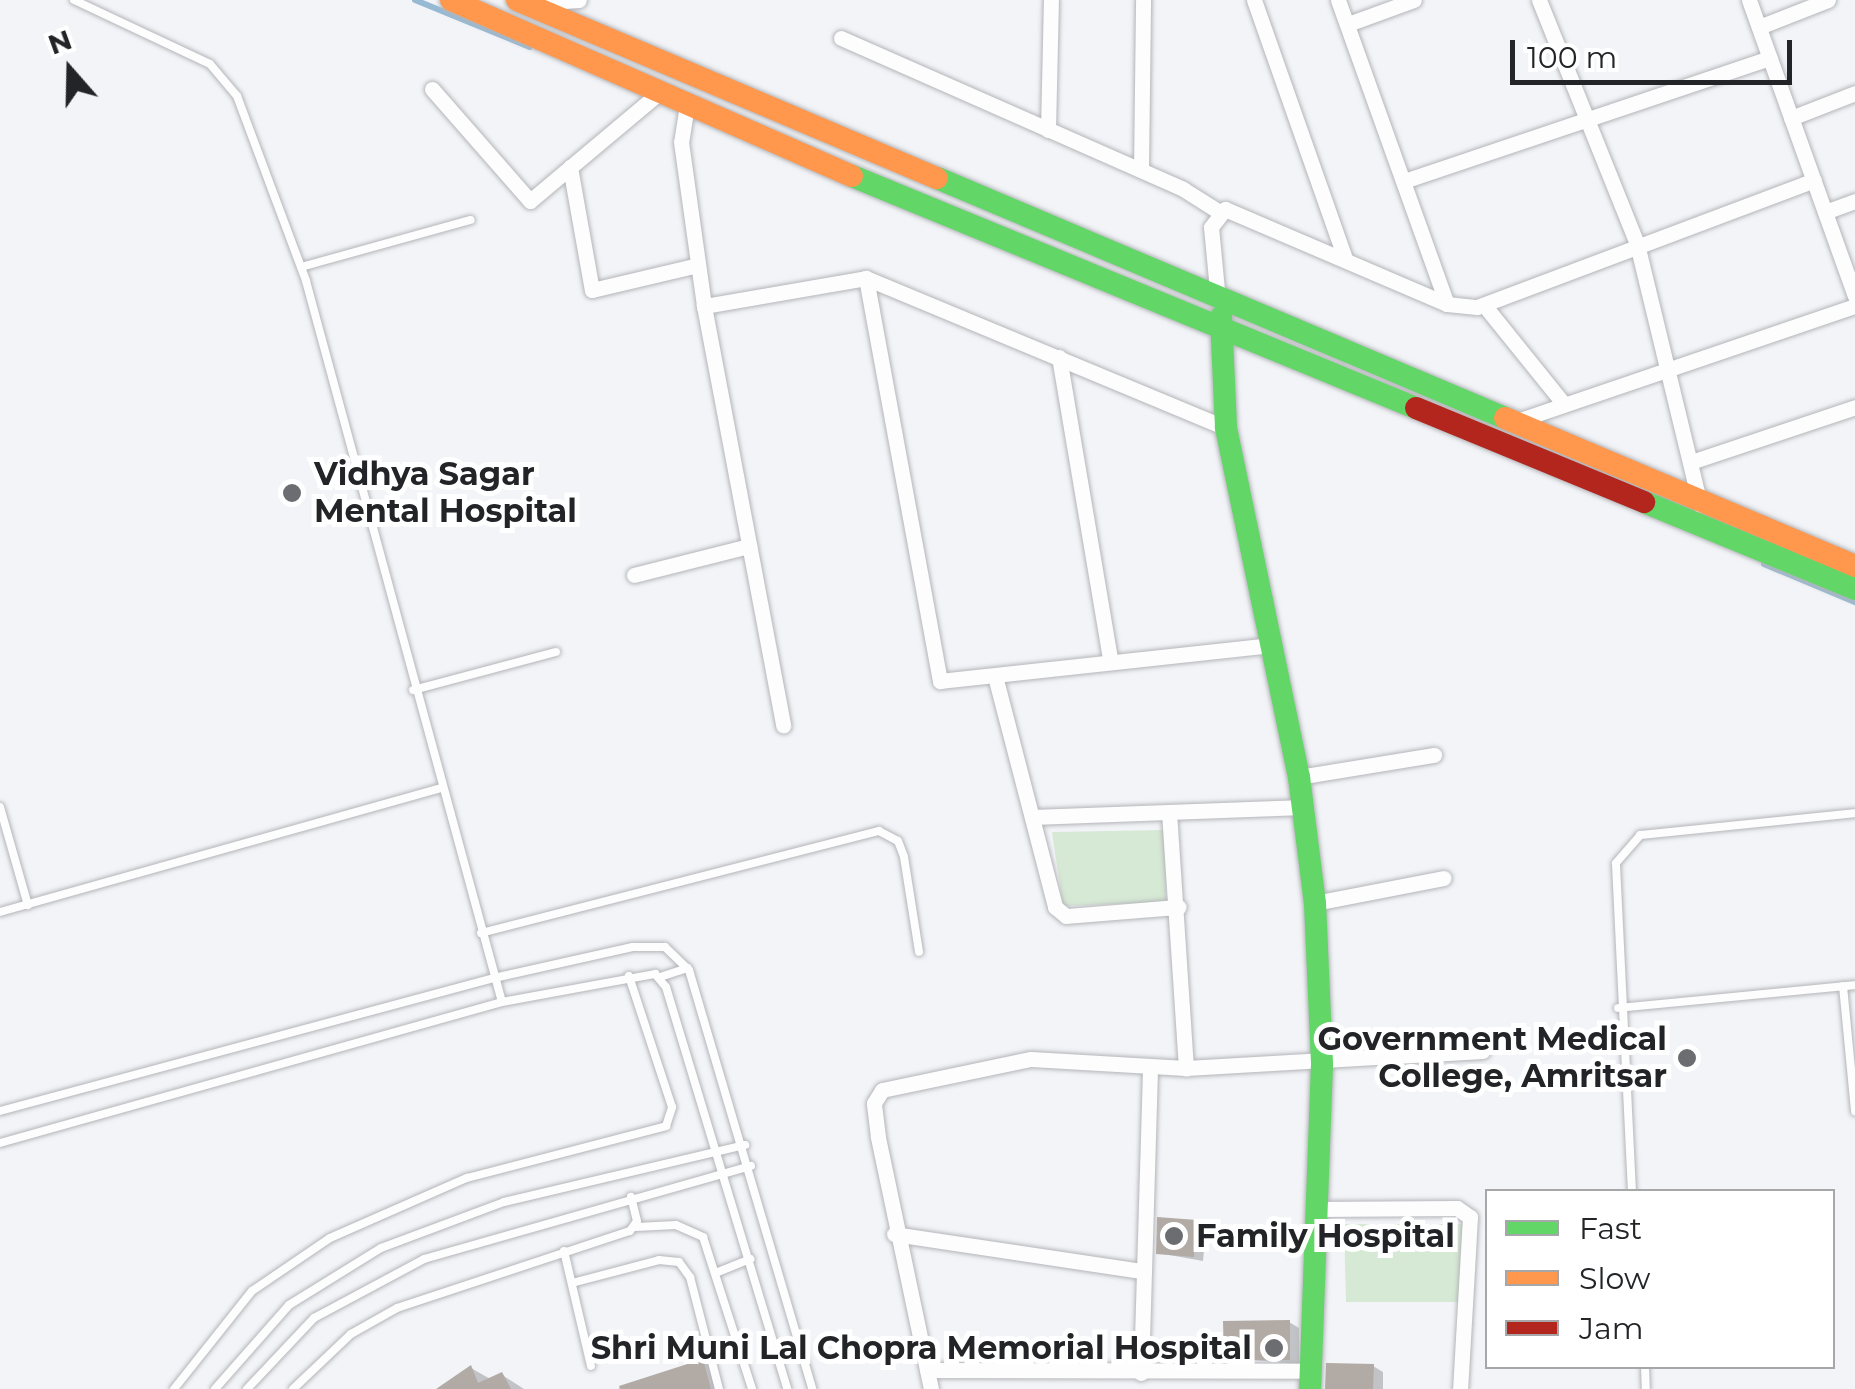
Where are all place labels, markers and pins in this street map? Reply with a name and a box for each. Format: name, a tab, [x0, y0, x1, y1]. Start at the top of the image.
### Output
place label: Vidhya Sagar Mental Hospital	[314, 456, 577, 531]
marker: Vidhya Sagar Mental Hospital	[279, 480, 305, 506]
place label: Government Medical College, Amritsar	[1317, 1021, 1667, 1096]
marker: Government Medical College, Amritsar	[1676, 1047, 1698, 1069]
place label: Family Hospital	[1196, 1217, 1455, 1255]
marker: Family Hospital	[1161, 1223, 1187, 1249]
place label: Shri Muni Lal Chopra Memorial Hospital	[591, 1329, 1252, 1367]
marker: Shri Muni Lal Chopra Memorial Hospital	[1261, 1335, 1287, 1361]

